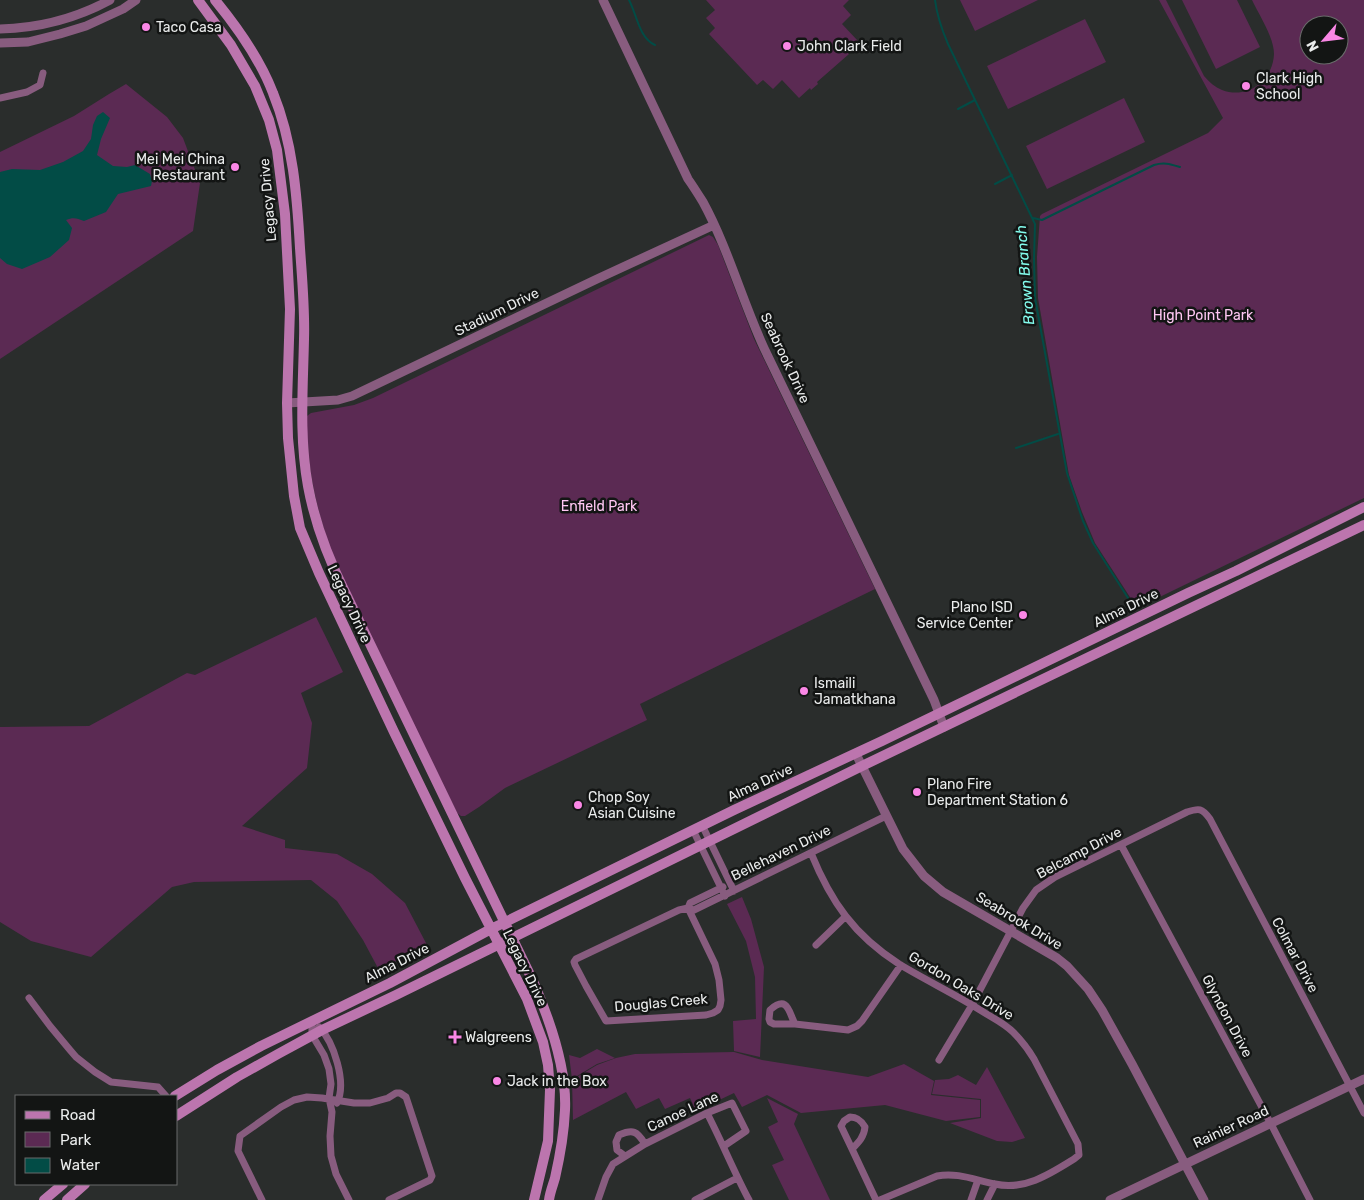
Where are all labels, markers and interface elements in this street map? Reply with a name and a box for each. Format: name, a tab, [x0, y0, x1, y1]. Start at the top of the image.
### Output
north arrow	[1299, 15, 1349, 65]
place label: Taco Casa	[156, 19, 222, 36]
marker: Taco Casa	[140, 21, 152, 33]
text: N	[1303, 37, 1323, 54]
place label: John Clark Field	[797, 38, 902, 55]
marker: John Clark Field	[781, 40, 793, 52]
place label: Clark High School	[1256, 70, 1323, 103]
marker: Clark High School	[1240, 80, 1252, 92]
place label: Mei Mei China Restaurant	[136, 151, 226, 184]
street label: Legacy Drive	[256, 157, 280, 242]
marker: Mei Mei China Restaurant	[229, 161, 241, 173]
water label: Brown Branch	[1012, 224, 1038, 326]
street label: Stadium Drive	[452, 284, 542, 340]
park label: High Point Park	[1153, 307, 1254, 324]
street label: Seabrook Drive	[757, 310, 813, 406]
park label: Enfield Park	[561, 498, 638, 515]
street label: Legacy Drive	[324, 562, 374, 646]
street label: Alma Drive	[1091, 585, 1161, 631]
place label: Plano ISD Service Center	[917, 599, 1014, 632]
marker: Plano ISD Service Center	[1017, 609, 1029, 621]
place label: Ismaili Jamatkhana	[814, 675, 896, 708]
marker: Ismaili Jamatkhana	[798, 685, 810, 697]
street label: Alma Drive	[725, 760, 795, 806]
place label: Plano Fire Department Station 6	[927, 776, 1068, 809]
marker: Plano Fire Department Station 6	[911, 786, 923, 798]
place label: Chop Soy Asian Cuisine	[588, 789, 676, 822]
marker: Chop Soy Asian Cuisine	[572, 799, 584, 811]
street label: Bellehaven Drive	[728, 821, 834, 885]
street label: Belcamp Drive	[1034, 823, 1125, 883]
street label: Seabrook Drive	[973, 888, 1066, 954]
street label: Colmar Drive	[1268, 914, 1322, 996]
street label: Legacy Drive	[499, 927, 551, 1009]
street label: Alma Drive	[362, 939, 432, 986]
street label: Gordon Oaks Drive	[905, 948, 1017, 1024]
street label: Glyndon Drive	[1198, 972, 1256, 1060]
street label: Douglas Creek	[614, 990, 709, 1016]
place label: Walgreens	[465, 1029, 532, 1046]
marker: Walgreens	[449, 1031, 461, 1043]
place label: Jack in the Box	[507, 1073, 607, 1090]
marker: Jack in the Box	[491, 1075, 503, 1087]
street label: Canoe Lane	[645, 1088, 722, 1136]
legend	[15, 1095, 178, 1185]
street label: Rainier Road	[1190, 1102, 1272, 1152]
text: Road	[60, 1106, 96, 1124]
text: Park	[60, 1131, 91, 1149]
text: Water	[60, 1156, 100, 1174]

